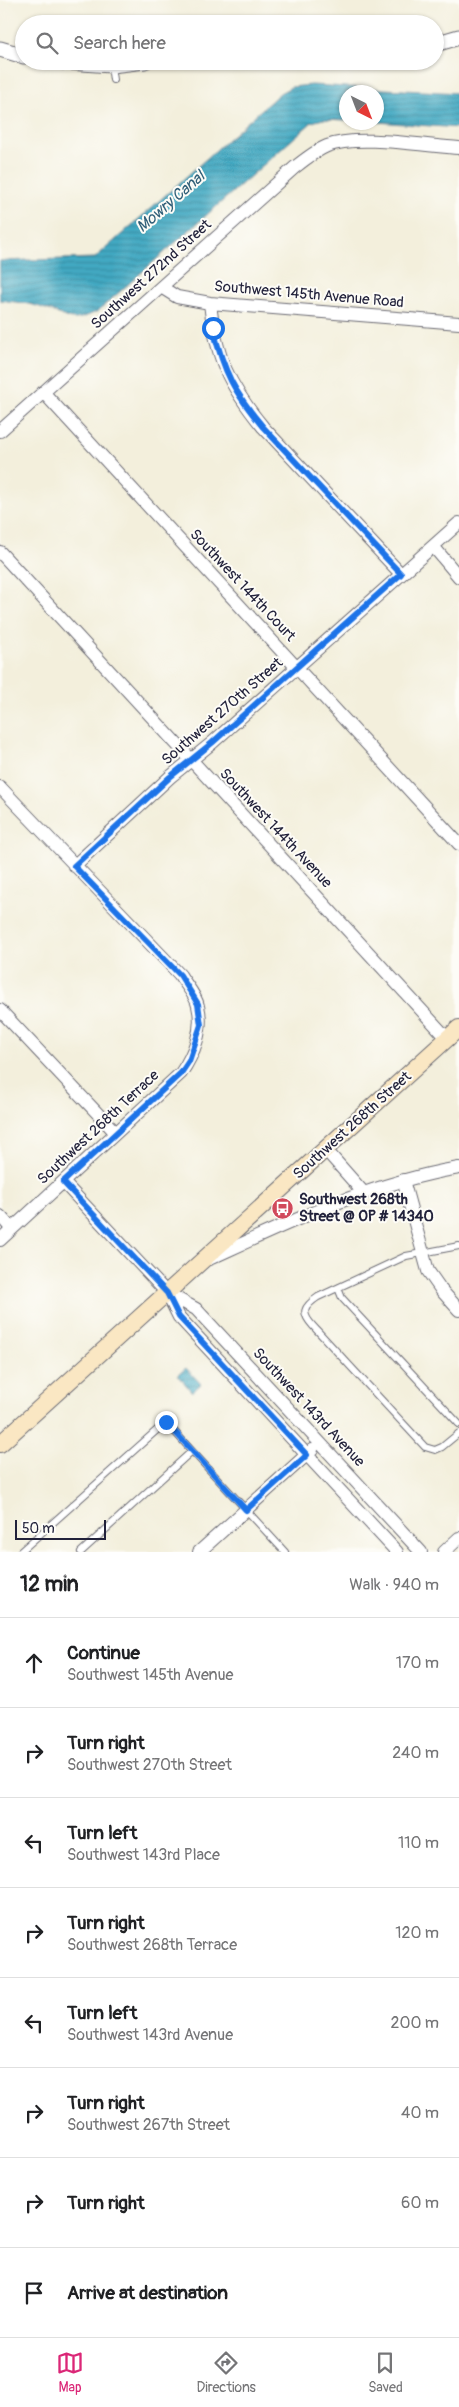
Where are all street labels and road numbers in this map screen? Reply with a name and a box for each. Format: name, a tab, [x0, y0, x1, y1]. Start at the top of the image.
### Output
street label: Southwest 272nd Street	[87, 215, 216, 333]
street label: Southwest 145th Avenue Road	[213, 277, 405, 312]
street label: Southwest 144th Court	[186, 525, 300, 646]
street label: Southwest 270th Street	[158, 653, 288, 769]
street label: Southwest 144th Avenue	[215, 765, 336, 893]
street label: Southwest 268th Terrace	[34, 1066, 164, 1189]
street label: Southwest 268th Street	[289, 1067, 416, 1184]
street label: Southwest 143rd Avenue	[249, 1344, 369, 1471]

